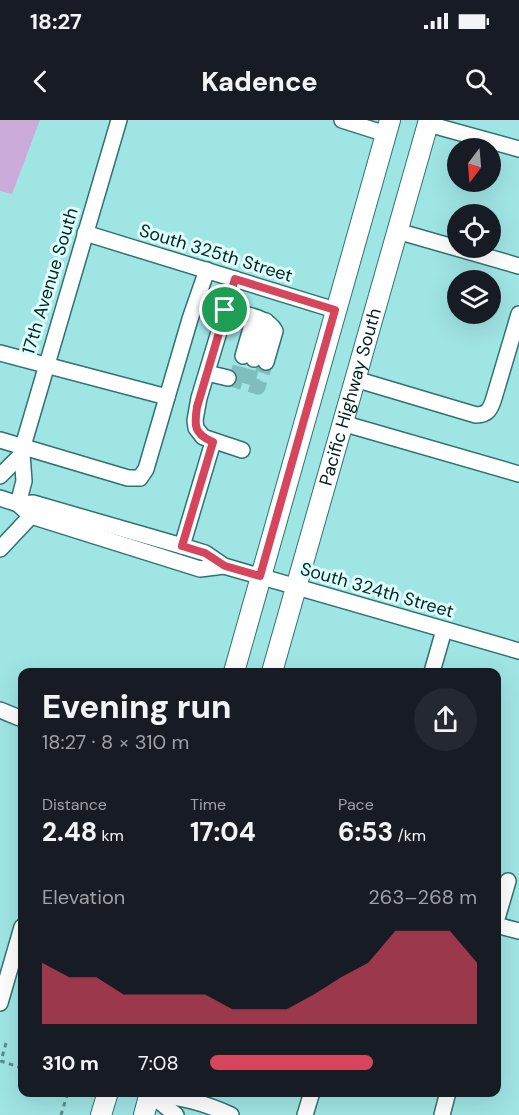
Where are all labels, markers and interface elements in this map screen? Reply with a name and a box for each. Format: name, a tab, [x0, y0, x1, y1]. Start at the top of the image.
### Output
text: 18:27	[30, 7, 82, 36]
text: Kadence	[201, 64, 318, 99]
icon: back	[24, 65, 57, 98]
icon: search	[462, 65, 495, 98]
north arrow	[447, 138, 501, 192]
map controls	[447, 138, 501, 324]
button: locate	[447, 204, 501, 258]
street label: 17th Avenue South	[16, 205, 84, 357]
street label: South 325th Street	[137, 218, 295, 288]
button: layers	[447, 270, 501, 324]
pin	[199, 284, 250, 335]
icon: arrive	[208, 293, 241, 326]
street label: Pacific Highway South	[314, 305, 387, 488]
street label: South 324th Street	[298, 557, 456, 623]
text: Evening run	[42, 685, 231, 728]
button: share	[414, 688, 477, 751]
text: 18:27 · 8 × 310 m	[42, 729, 189, 755]
text: Distance	[42, 794, 107, 815]
text: Time	[190, 794, 226, 815]
text: Pace	[338, 794, 374, 815]
text: 2.48	[42, 815, 97, 849]
text: 17:04	[190, 815, 256, 849]
text: 6:53	[338, 815, 393, 849]
text: km	[97, 825, 124, 846]
text: /km	[393, 825, 426, 846]
text: Elevation	[42, 884, 125, 910]
text: 263–268 m	[368, 884, 477, 910]
text: 310 m	[42, 1050, 99, 1076]
text: 7:08	[138, 1050, 179, 1076]

